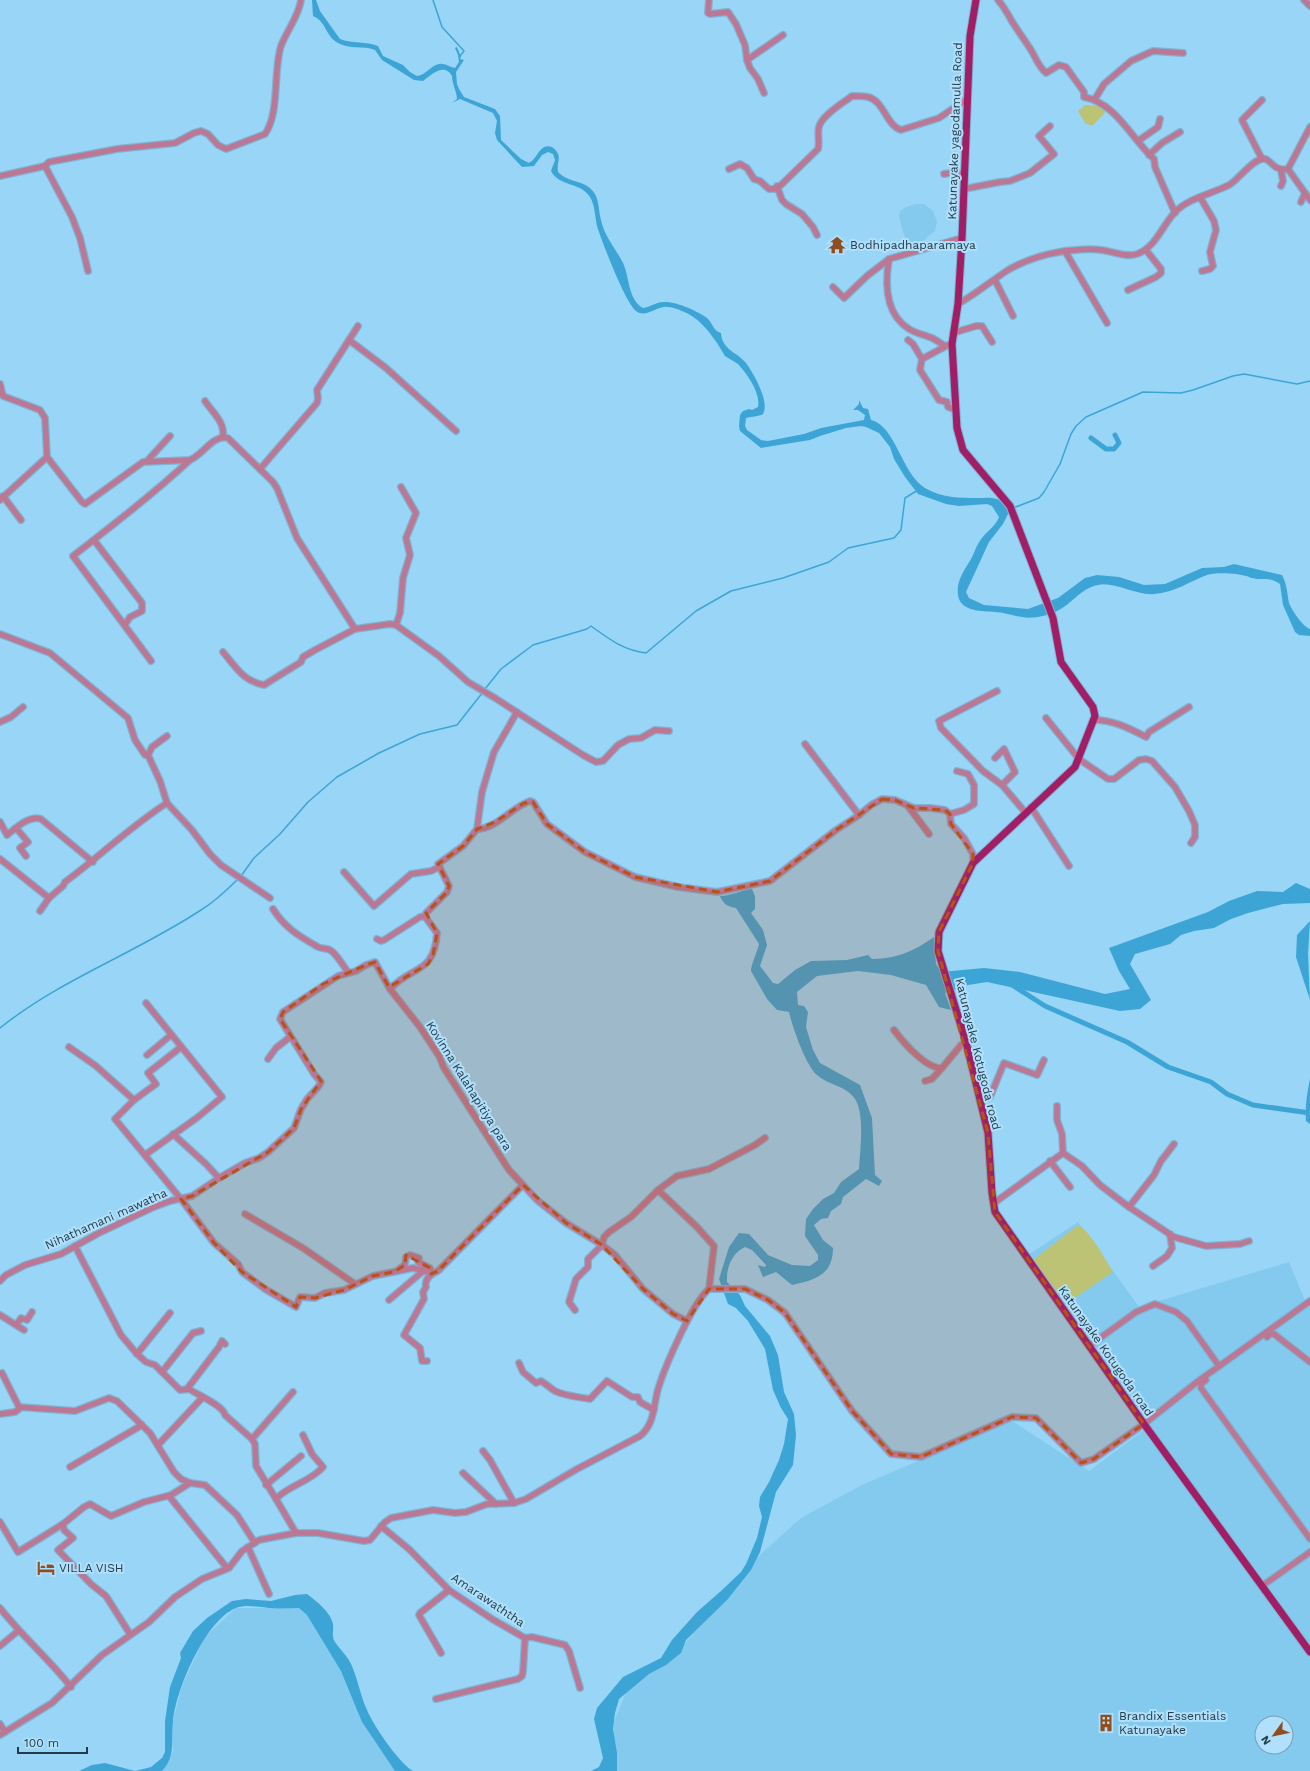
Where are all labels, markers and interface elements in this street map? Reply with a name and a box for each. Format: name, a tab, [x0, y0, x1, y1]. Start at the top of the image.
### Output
street label: Katunayake yagodamulla Road	[945, 42, 965, 220]
temple icon: Bodhipadhaparamaya	[827, 235, 847, 255]
place label: Bodhipadhaparamaya	[850, 238, 976, 252]
street label: Katunayake Kotugoda road	[952, 977, 1004, 1131]
street label: Kovinna Kalahapitiya para	[423, 1019, 515, 1154]
street label: Nihathamani mawatha	[43, 1186, 169, 1252]
street label: Katunayake Kotugoda road	[1056, 1283, 1156, 1419]
hotel icon: VILLA VISH	[36, 1558, 56, 1578]
place label: VILLA VISH	[59, 1561, 124, 1575]
street label: Amarawaththa	[449, 1570, 528, 1630]
place label: Brandix Essentials Katunayake	[1119, 1709, 1226, 1737]
building icon: Brandix Essentials Katunayake	[1096, 1713, 1116, 1733]
north arrow	[1254, 1715, 1294, 1755]
scale bar	[18, 1729, 87, 1755]
text: N	[1258, 1733, 1274, 1747]
text: 100 m	[24, 1736, 59, 1750]

